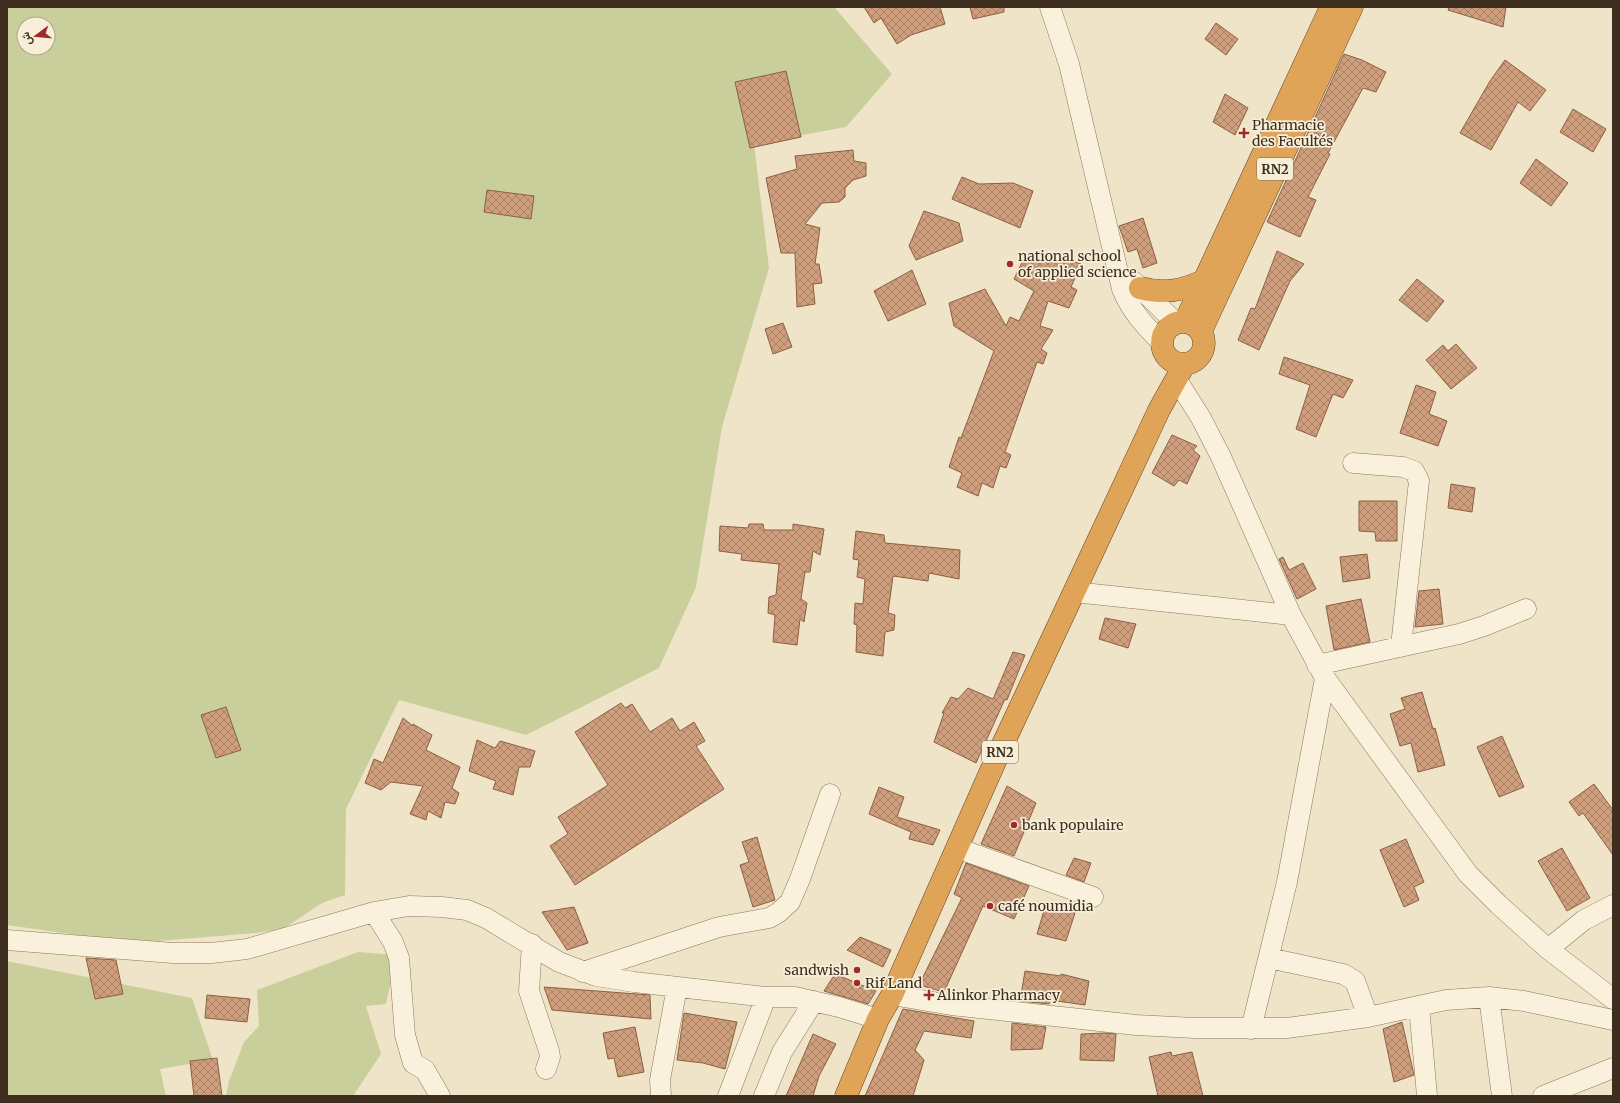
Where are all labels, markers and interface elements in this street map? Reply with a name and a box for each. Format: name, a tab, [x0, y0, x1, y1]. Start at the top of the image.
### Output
north arrow	[16, 16, 56, 56]
text: ش	[18, 30, 35, 47]
place label: Pharmacie des Facultés	[1252, 116, 1333, 150]
marker: Pharmacie des Facultés	[1239, 128, 1249, 138]
road number: RN2	[1257, 158, 1293, 180]
place label: national school of applied science	[1018, 247, 1137, 281]
marker: national school of applied science	[1005, 259, 1015, 269]
road number: RN2	[982, 741, 1018, 763]
place label: bank populaire	[1021, 816, 1124, 834]
marker: bank populaire	[1009, 820, 1019, 830]
place label: café noumidia	[998, 897, 1094, 915]
marker: café noumidia	[985, 901, 995, 911]
place label: sandwish	[784, 961, 849, 979]
marker: sandwish	[852, 965, 862, 975]
place label: Rif Land	[865, 974, 923, 992]
marker: Rif Land	[852, 978, 862, 988]
place label: Alinkor Pharmacy	[936, 986, 1061, 1004]
marker: Alinkor Pharmacy	[924, 990, 934, 1000]

